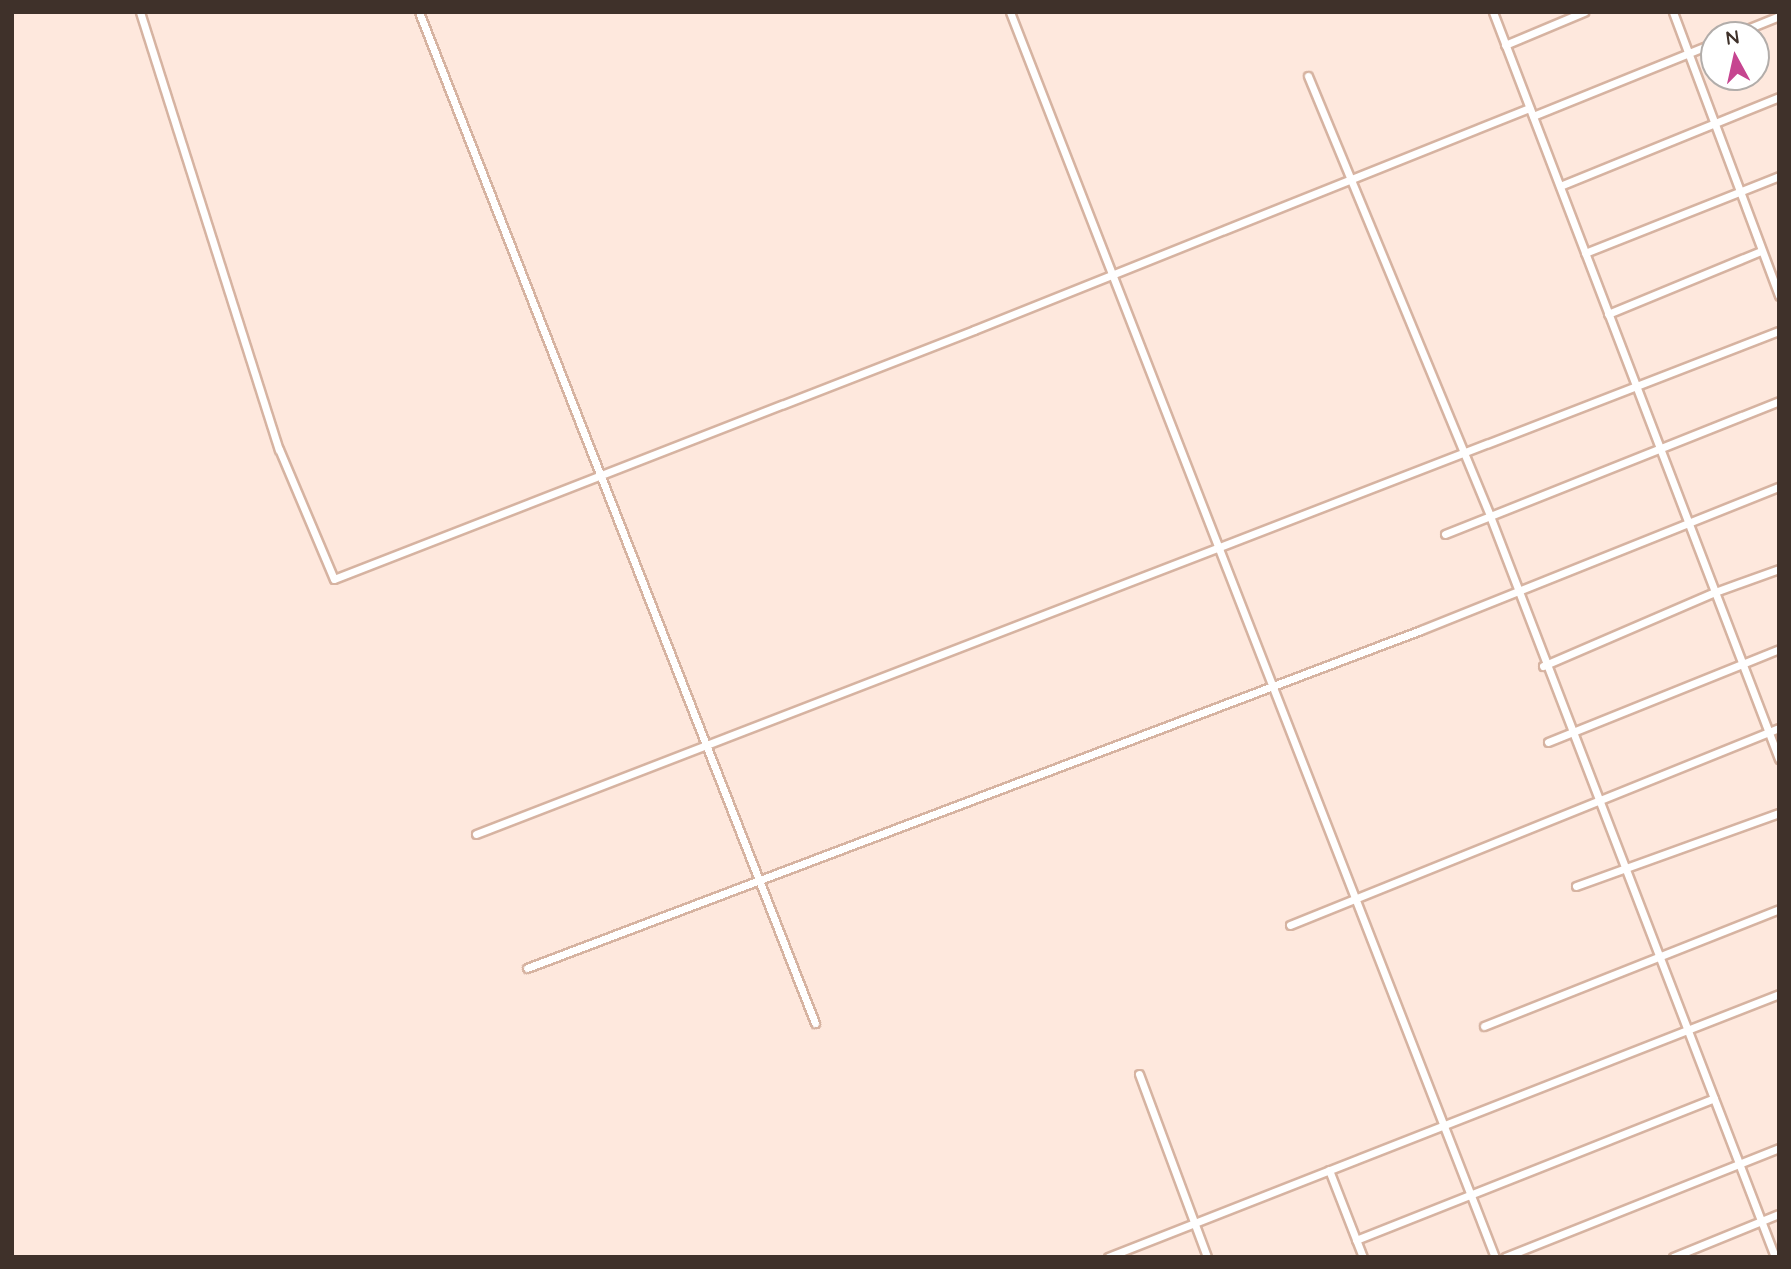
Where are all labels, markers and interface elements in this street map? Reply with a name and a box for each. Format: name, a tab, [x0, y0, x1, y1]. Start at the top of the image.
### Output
north arrow	[1700, 21, 1770, 91]
text: N	[1724, 24, 1741, 50]

